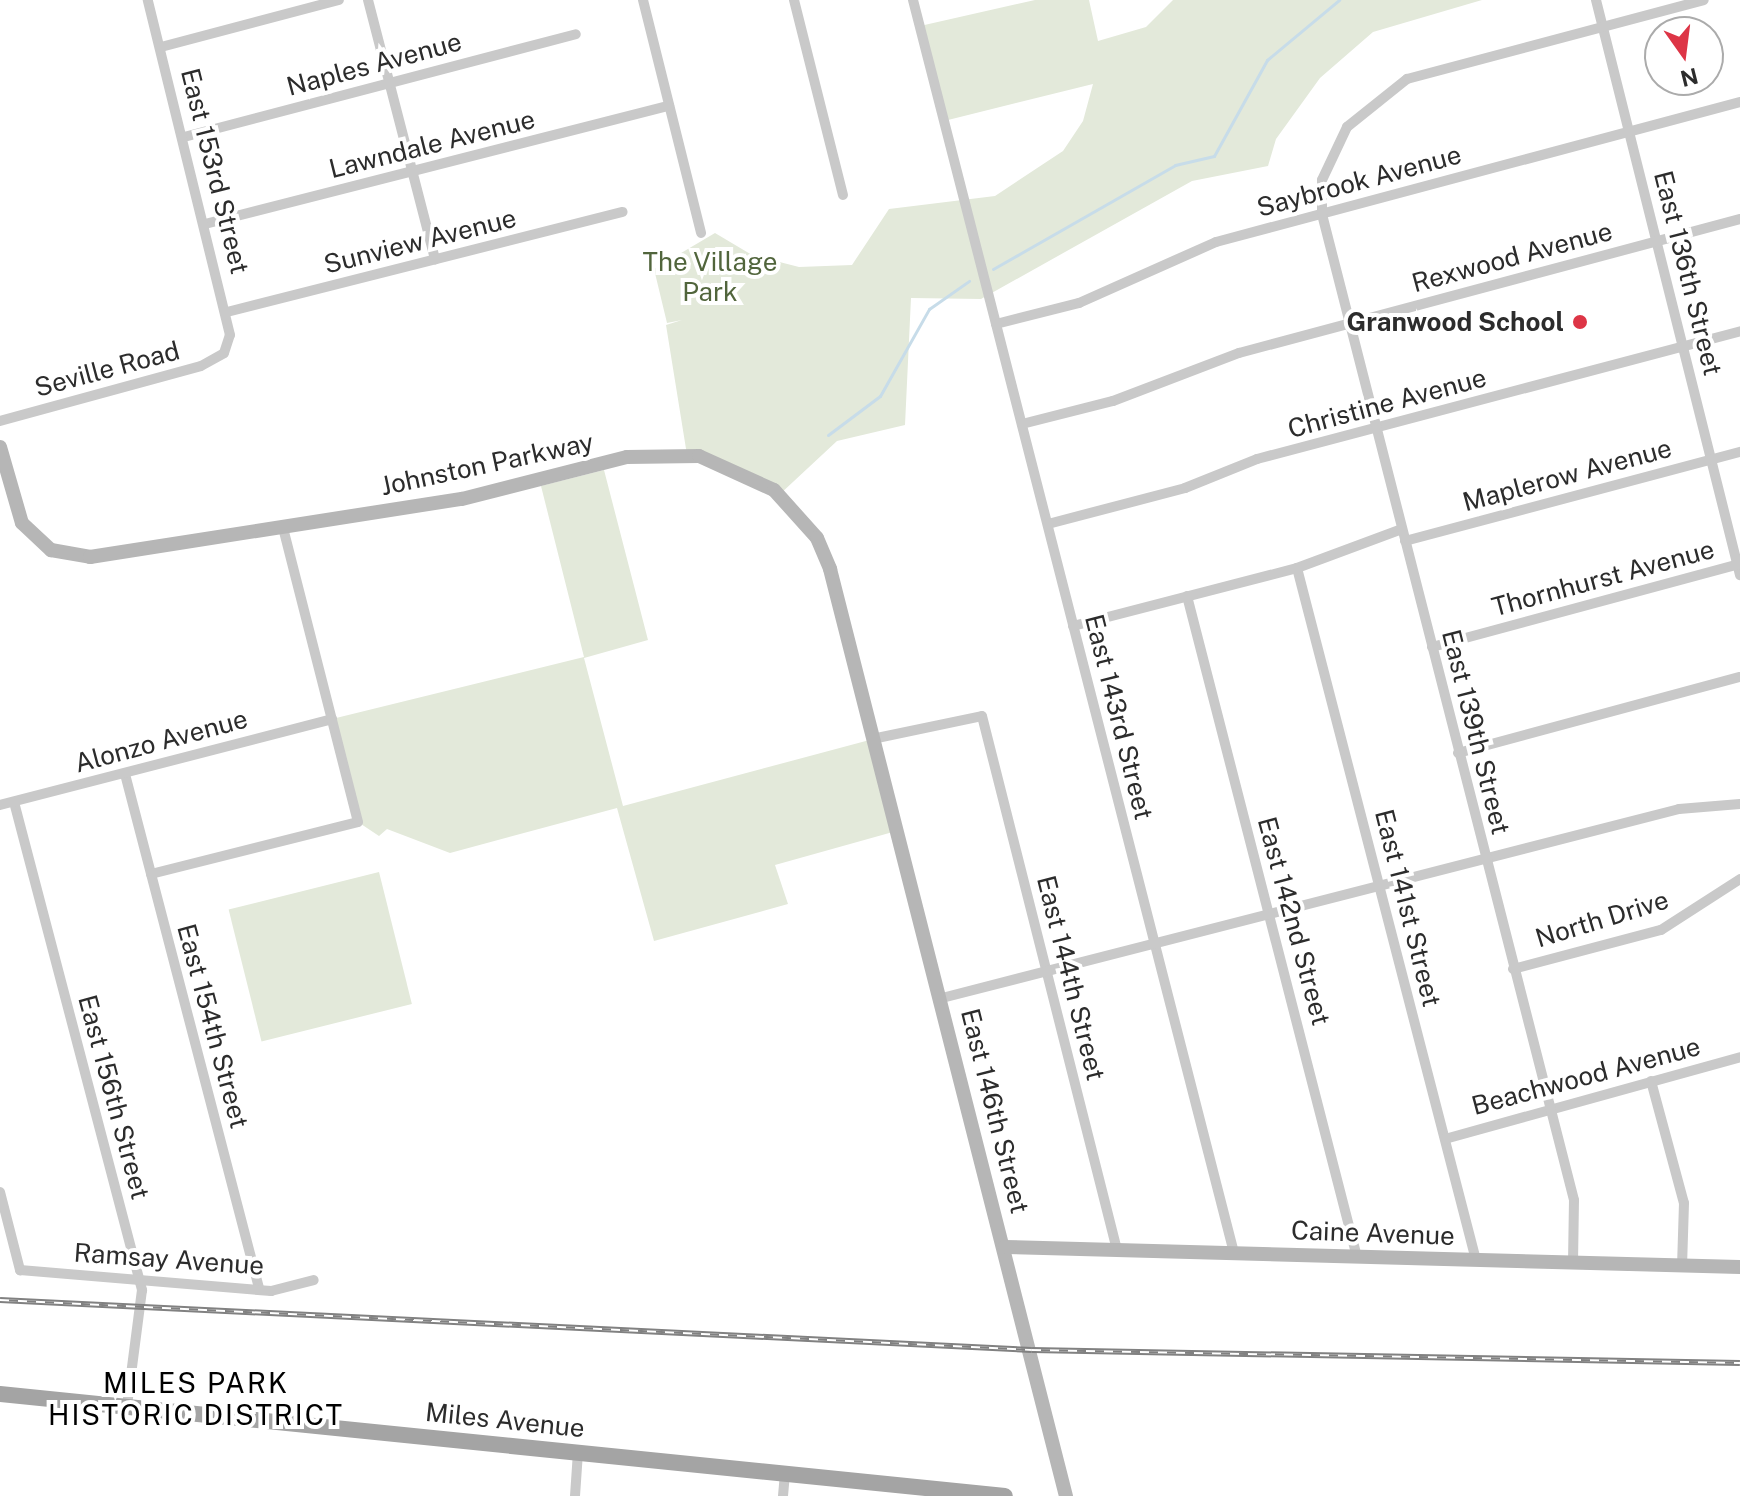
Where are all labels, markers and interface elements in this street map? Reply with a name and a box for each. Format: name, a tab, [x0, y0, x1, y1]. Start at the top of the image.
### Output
north arrow	[1644, 16, 1724, 96]
street label: Naples Avenue	[283, 26, 465, 102]
text: N	[1678, 63, 1701, 92]
street label: East 153rd Street	[174, 65, 256, 277]
street label: Lawndale Avenue	[326, 103, 538, 185]
street label: Saybrook Avenue	[1253, 139, 1465, 223]
street label: East 136th Street	[1647, 167, 1729, 379]
street label: Sunview Avenue	[321, 202, 519, 280]
street label: Rexwood Avenue	[1408, 215, 1616, 299]
park label: The Village Park	[642, 246, 778, 308]
place label: Granwood School	[1347, 306, 1564, 338]
marker: Granwood School	[1571, 313, 1589, 331]
street label: Seville Road	[31, 335, 183, 403]
street label: Christine Avenue	[1284, 361, 1490, 445]
street label: Johnston Parkway	[378, 426, 596, 502]
street label: Maplerow Avenue	[1459, 432, 1675, 518]
street label: Thornhurst Avenue	[1488, 533, 1718, 623]
street label: East 143rd Street	[1078, 611, 1160, 823]
street label: East 139th Street	[1435, 626, 1517, 838]
street label: Alonzo Avenue	[71, 703, 251, 779]
street label: East 141st Street	[1368, 806, 1448, 1010]
street label: East 142nd Street	[1251, 813, 1337, 1029]
street label: East 144th Street	[1030, 872, 1112, 1084]
street label: North Drive	[1532, 884, 1672, 954]
street label: East 154th Street	[171, 920, 255, 1132]
street label: East 156th Street	[72, 991, 156, 1203]
street label: East 146th Street	[954, 1005, 1036, 1217]
street label: Beachwood Avenue	[1468, 1030, 1704, 1122]
street label: Caine Avenue	[1290, 1215, 1456, 1251]
street label: Ramsay Avenue	[73, 1237, 265, 1281]
district label: MILES PARK HISTORIC DISTRICT	[48, 1366, 344, 1432]
street label: Miles Avenue	[424, 1396, 586, 1444]

